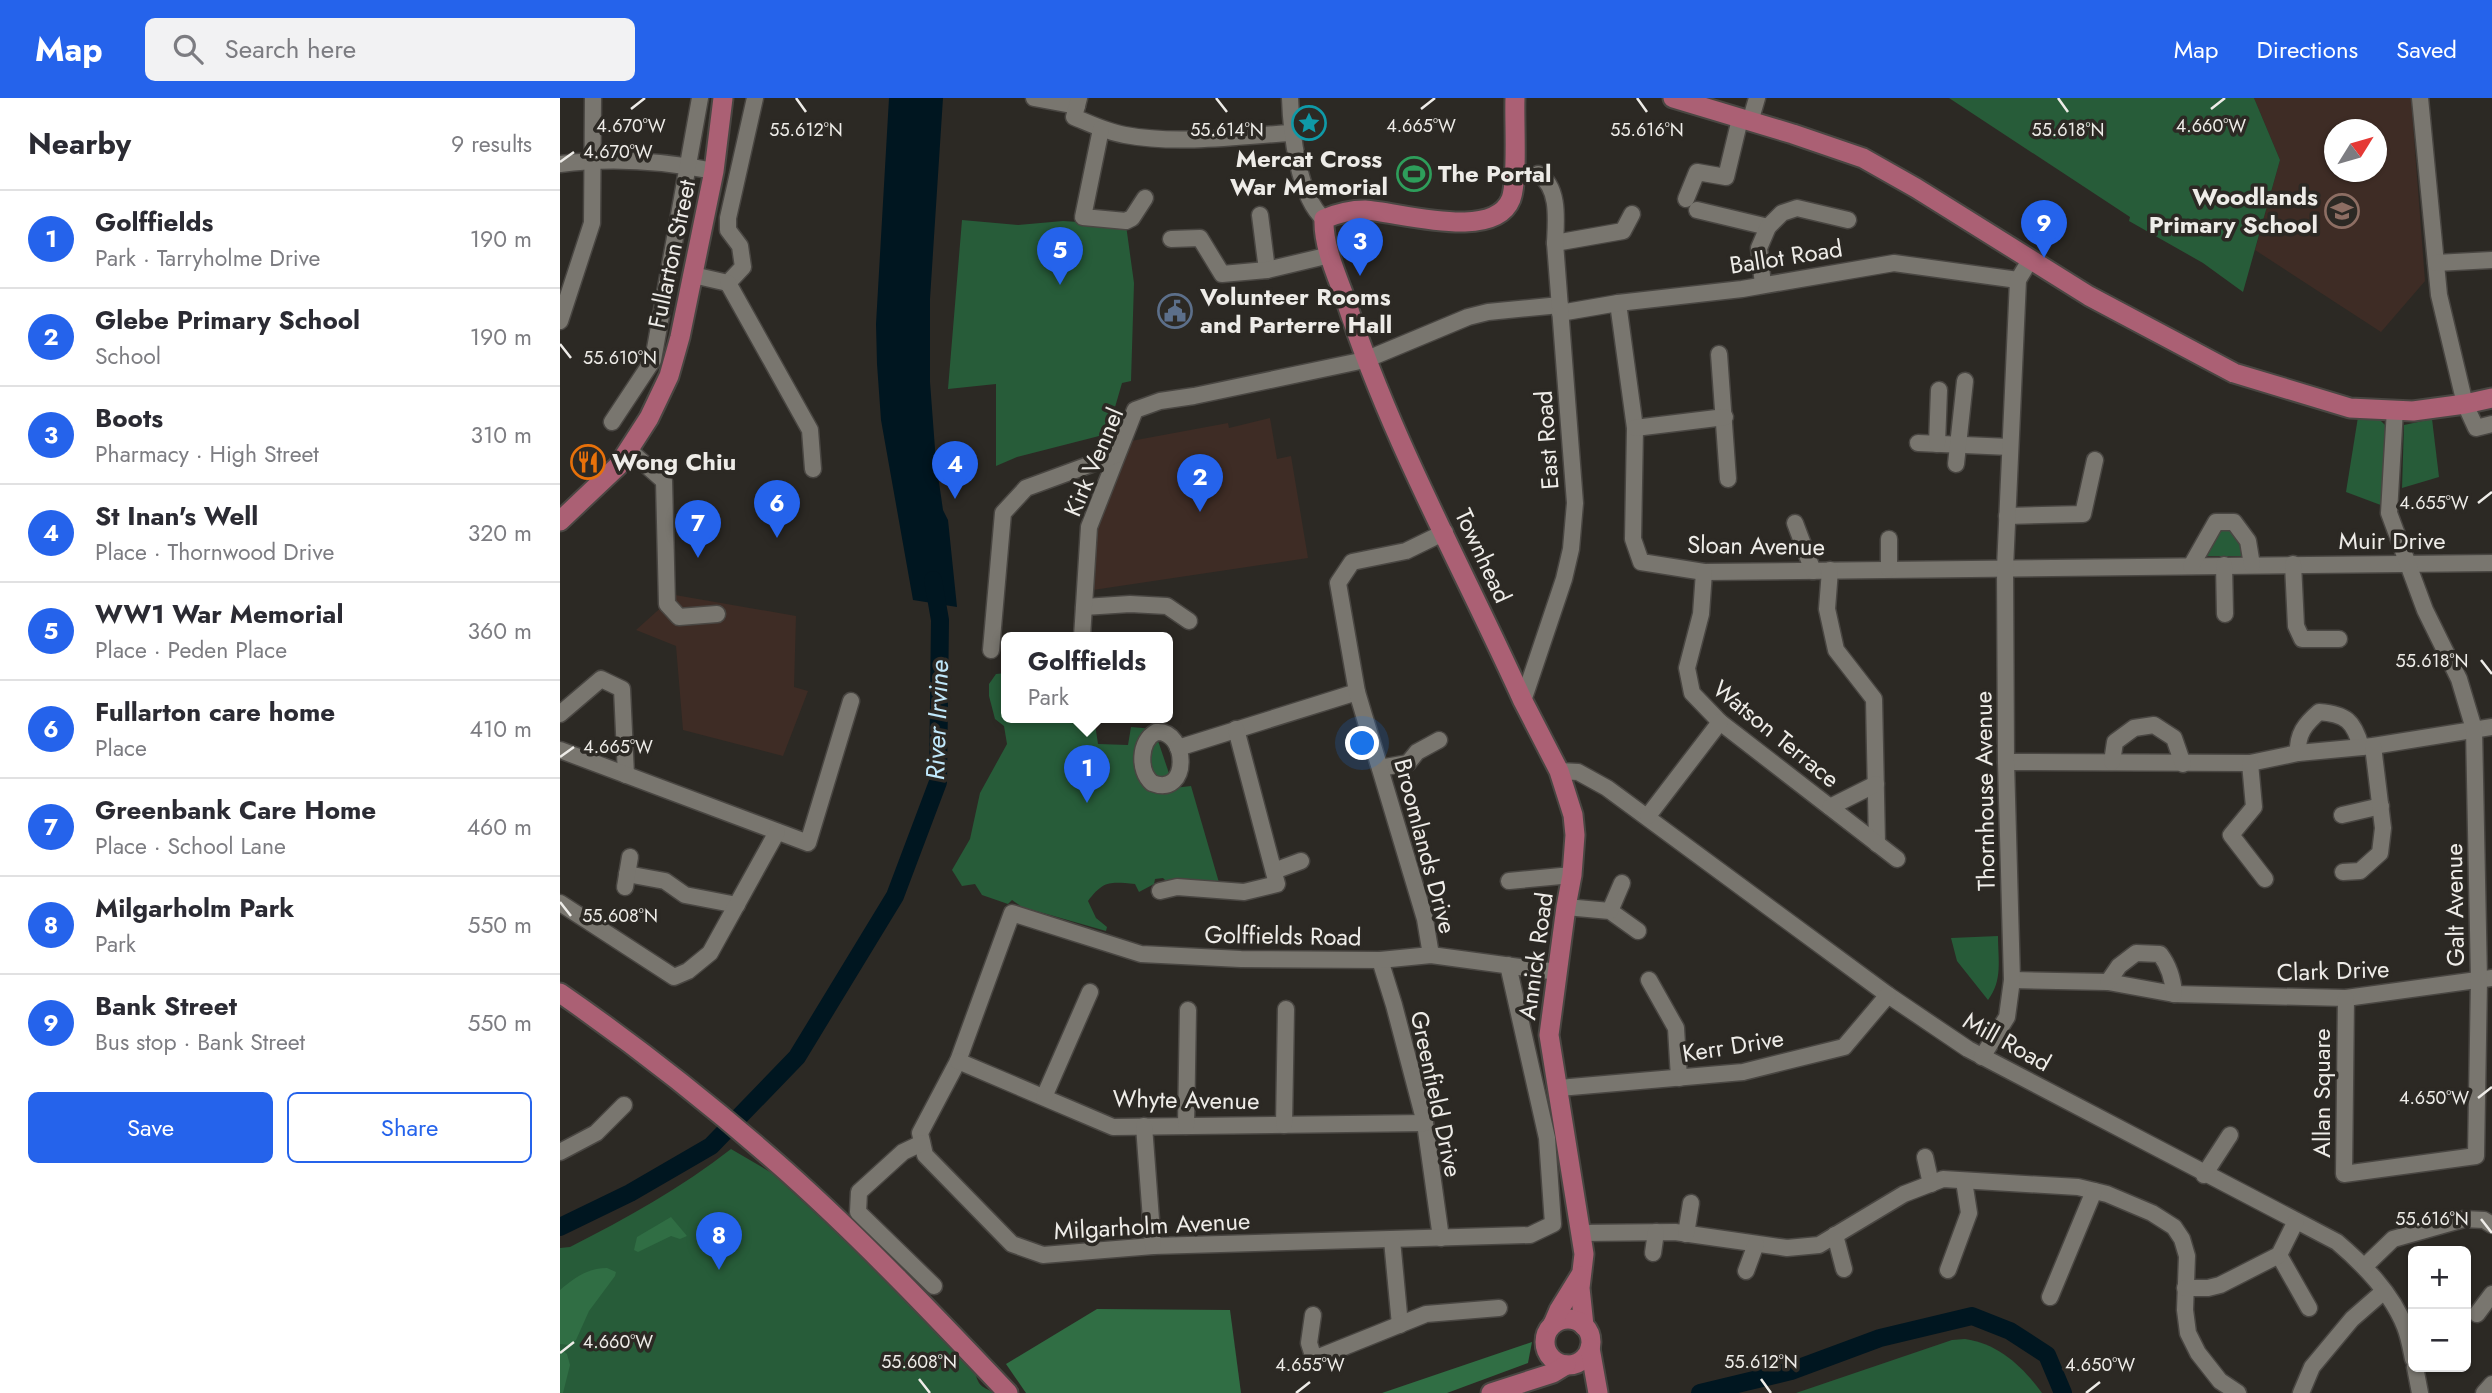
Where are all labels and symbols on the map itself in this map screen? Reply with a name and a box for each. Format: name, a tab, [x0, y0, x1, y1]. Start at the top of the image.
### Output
place icon: Mercat Cross War Memorial	[1290, 104, 1328, 142]
text: 4.670°W	[596, 113, 666, 139]
text: 4.665°W	[1386, 113, 1456, 139]
text: 4.660°W	[2176, 113, 2246, 139]
text: 55.612°N	[769, 117, 843, 143]
text: 55.614°N	[1190, 117, 1264, 143]
text: 55.616°N	[1610, 117, 1684, 143]
text: 55.618°N	[2032, 117, 2104, 143]
north arrow	[2324, 119, 2387, 182]
text: 4.670°W	[583, 139, 653, 165]
place label: Mercat Cross War Memorial	[1230, 141, 1388, 204]
sports icon: The Portal	[1395, 155, 1433, 193]
place label: The Portal	[1438, 156, 1551, 191]
street label: Fullarton Street	[639, 176, 704, 331]
place label: Woodlands Primary School	[2149, 179, 2318, 242]
school or university icon: Woodlands Primary School	[2323, 192, 2361, 230]
pin: 9	[2021, 200, 2067, 258]
pin: 3	[1337, 218, 1383, 276]
pin: 5	[1037, 227, 1083, 285]
street label: Ballot Road	[1727, 230, 1845, 283]
place label: Volunteer Rooms and Parterre Hall	[1199, 279, 1392, 342]
public building icon: Volunteer Rooms and Parterre Hall	[1156, 292, 1194, 330]
text: 55.610°N	[583, 345, 657, 371]
street label: East Road	[1526, 389, 1567, 491]
street label: Kirk Vennel	[1055, 402, 1132, 522]
pin: 4	[932, 441, 978, 499]
restaurant icon: Wong Chiu	[569, 443, 607, 481]
place label: Wong Chiu	[612, 444, 736, 479]
pin: 2	[1177, 454, 1223, 512]
pin: 6	[754, 480, 800, 538]
text: 4.655°W	[2399, 490, 2469, 516]
pin: 7	[675, 500, 721, 558]
street label: Townhead	[1446, 503, 1521, 609]
street label: Muir Drive	[2338, 523, 2446, 558]
street label: Sloan Avenue	[1687, 527, 1825, 564]
text: 55.618°N	[2396, 648, 2468, 674]
water label: River Irvine	[916, 659, 958, 781]
street label: Watson Terrace	[1705, 671, 1847, 796]
street label: Thornhouse Avenue	[1965, 691, 2004, 891]
your location	[1345, 726, 1379, 760]
text: 4.665°W	[583, 734, 653, 760]
pin: 1	[1064, 745, 1110, 803]
street label: Broomlands Drive	[1385, 755, 1466, 937]
street label: Galt Avenue	[2436, 843, 2473, 967]
street label: Annick Road	[1509, 890, 1562, 1022]
text: 55.608°N	[582, 903, 658, 929]
street label: Golffields Road	[1204, 917, 1362, 954]
street label: Clark Drive	[2276, 951, 2390, 990]
street label: Mill Road	[1957, 1003, 2058, 1080]
street label: Greenfield Drive	[1402, 1008, 1471, 1180]
street label: Kerr Drive	[1680, 1020, 1786, 1071]
street label: Allan Square	[2304, 1028, 2339, 1158]
street label: Whyte Avenue	[1112, 1081, 1260, 1118]
text: 4.650°W	[2399, 1085, 2469, 1111]
street label: Milgarholm Avenue	[1053, 1203, 1251, 1248]
text: 55.616°N	[2395, 1206, 2469, 1232]
pin: 8	[696, 1212, 742, 1270]
text: 4.660°W	[583, 1329, 653, 1355]
text: 55.608°N	[881, 1349, 957, 1375]
text: 55.612°N	[1724, 1349, 1798, 1375]
text: 4.655°W	[1275, 1352, 1345, 1378]
text: 4.650°W	[2065, 1352, 2135, 1378]

